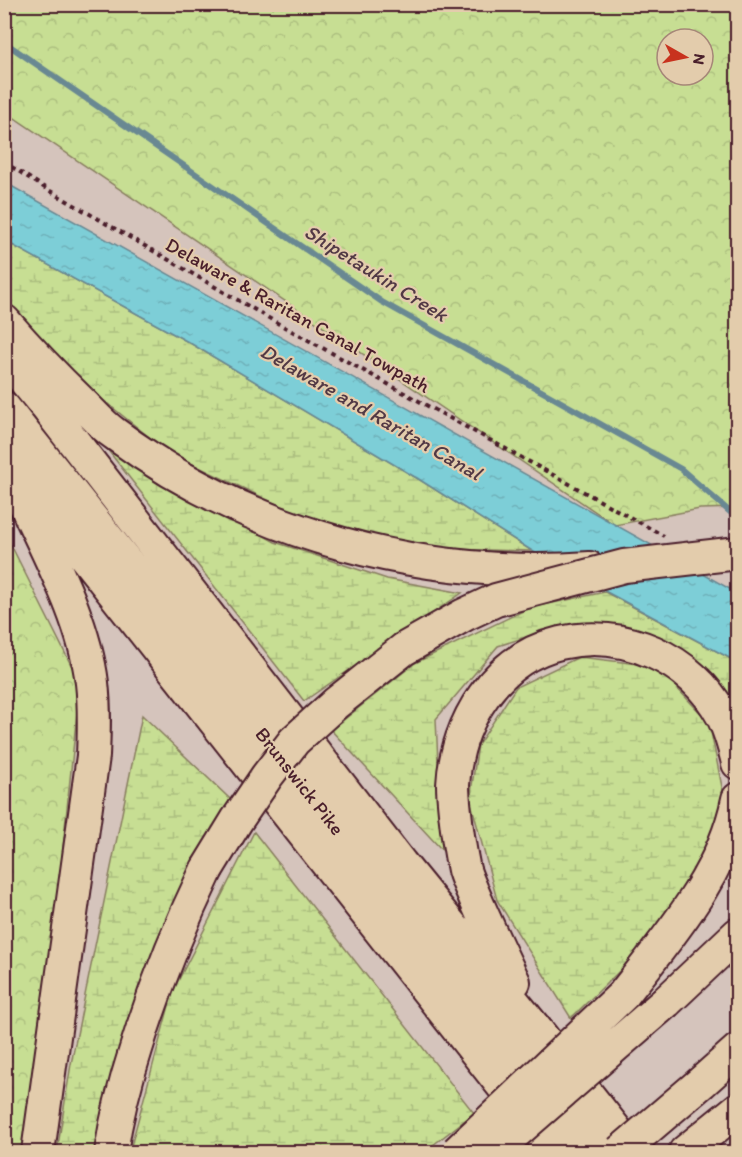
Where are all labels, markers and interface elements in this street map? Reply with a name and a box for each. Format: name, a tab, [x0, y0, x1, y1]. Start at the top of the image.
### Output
north arrow	[655, 27, 715, 87]
text: N	[689, 52, 710, 66]
water label: Shipetaukin Creek	[300, 218, 453, 327]
street label: Delaware & Raritan Canal Towpath	[162, 232, 435, 398]
water label: Delaware and Raritan Canal	[256, 338, 488, 486]
street label: Brunswick Pike	[250, 722, 350, 840]

